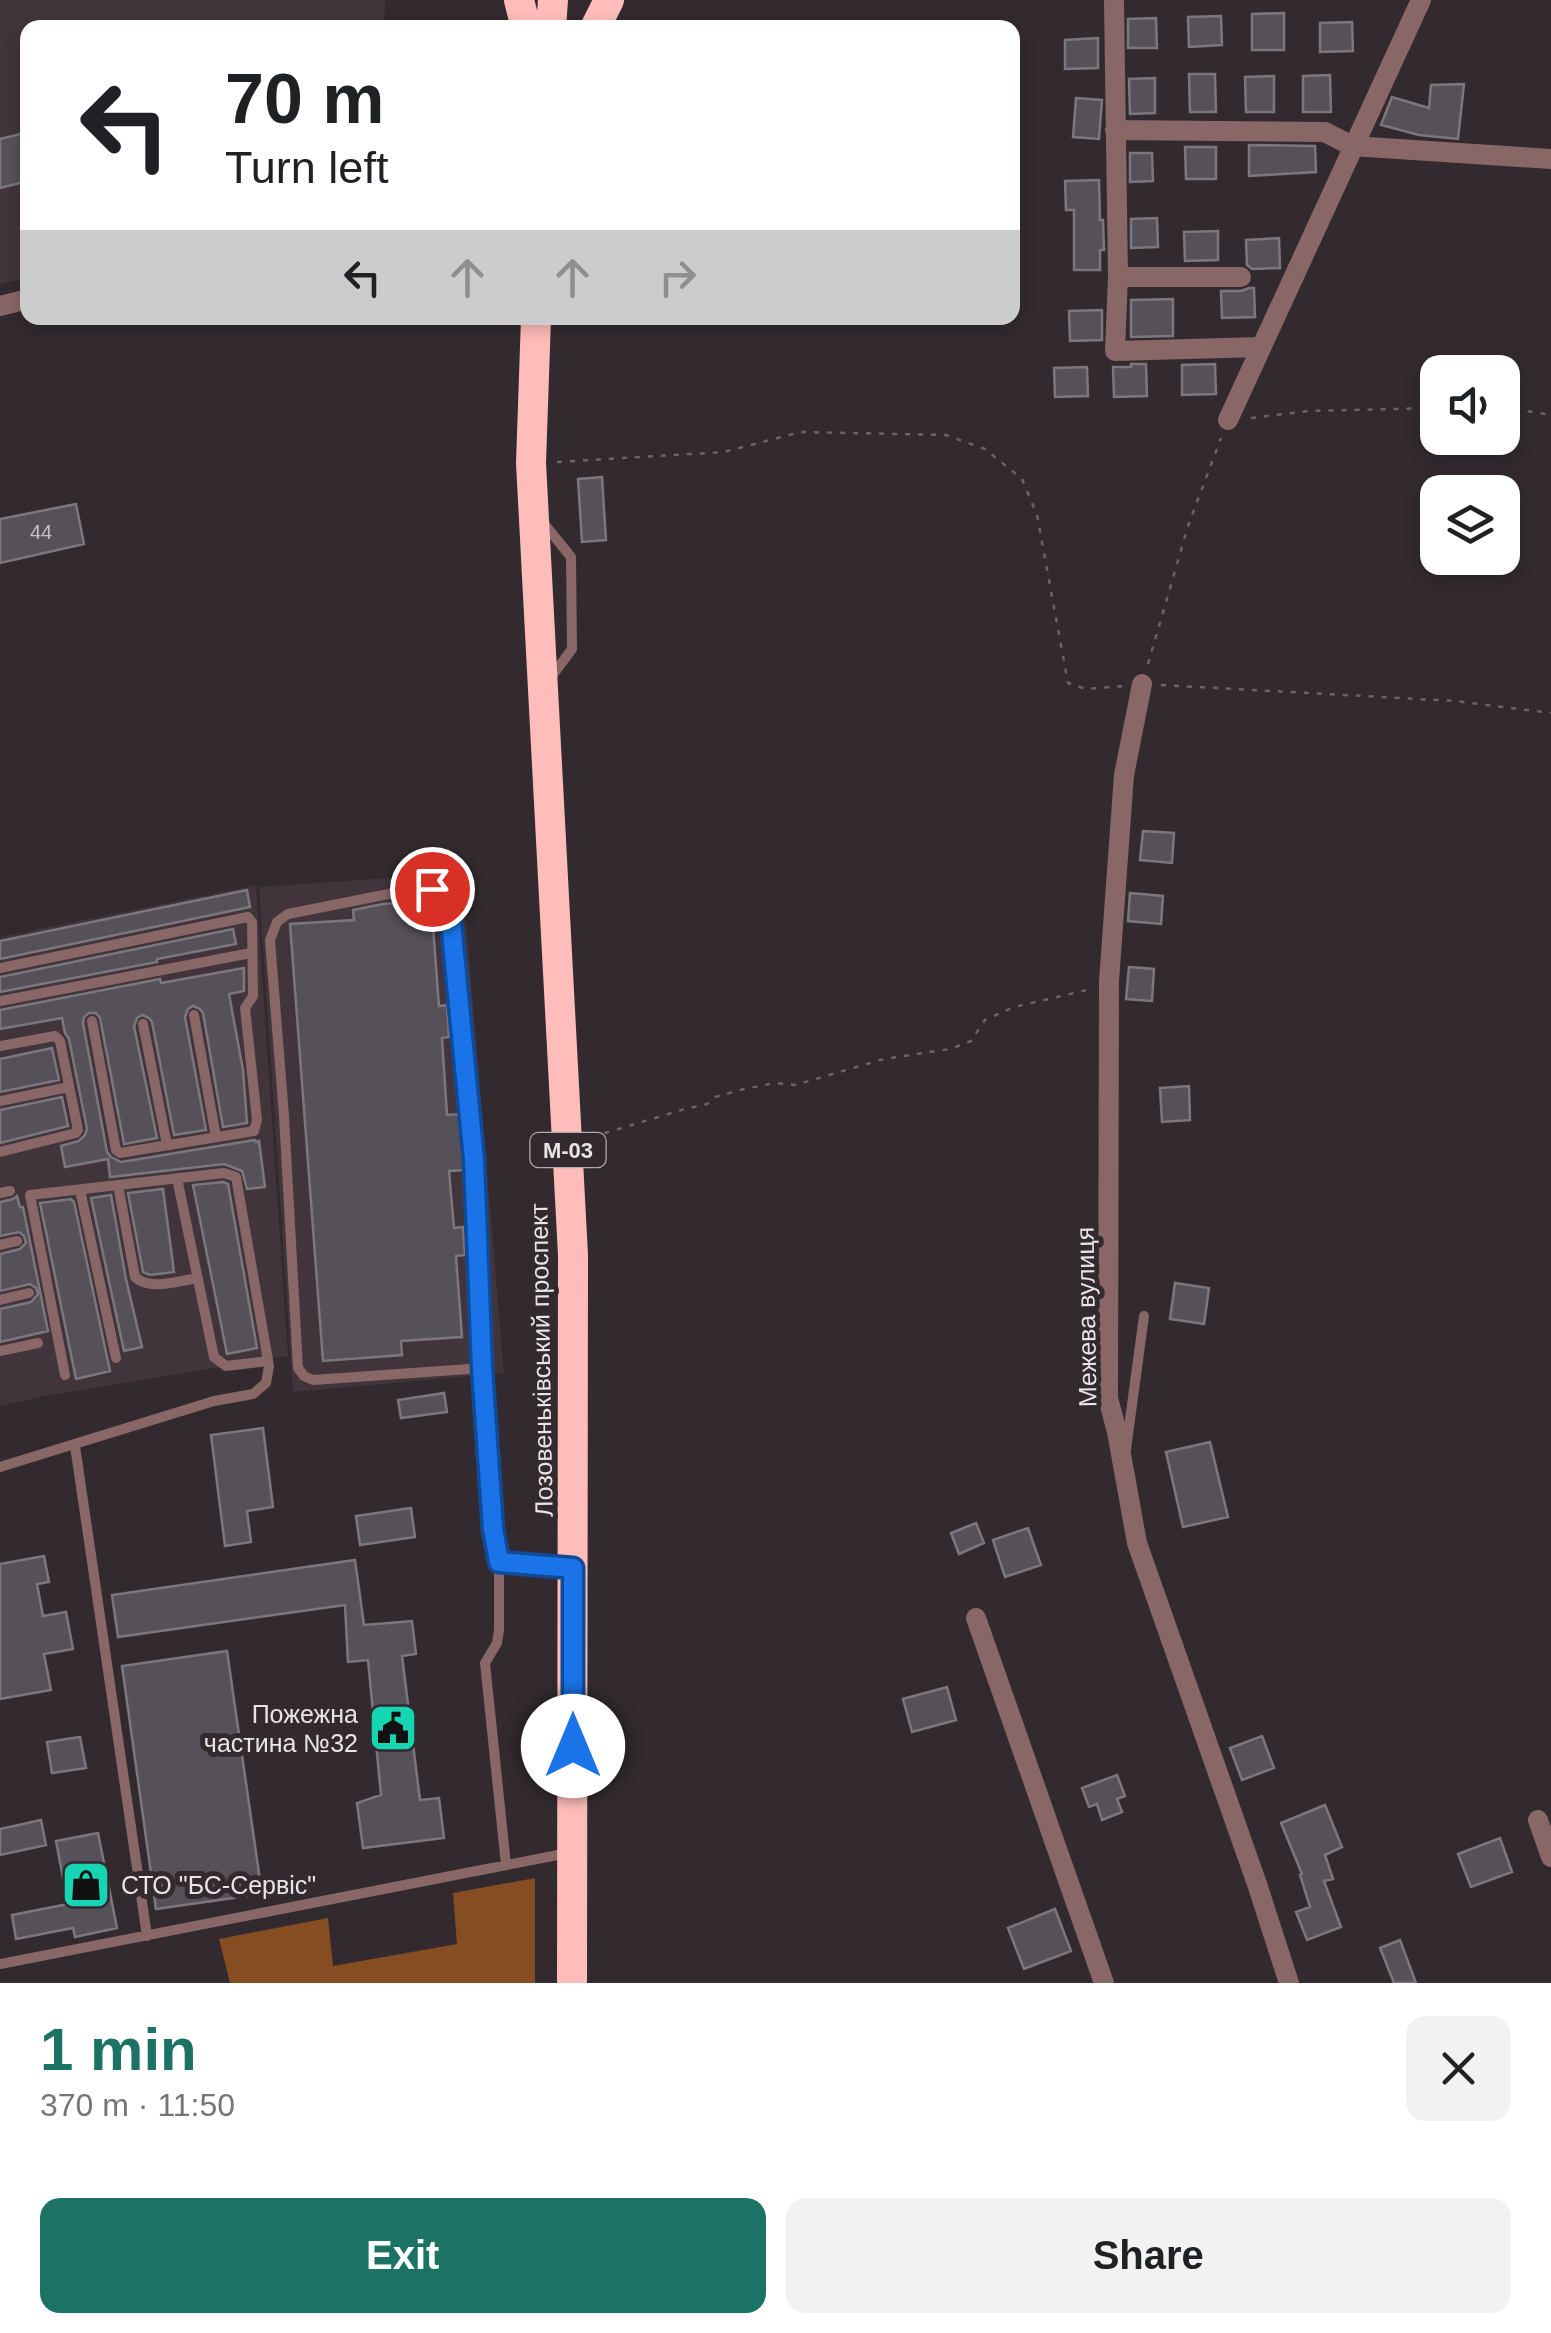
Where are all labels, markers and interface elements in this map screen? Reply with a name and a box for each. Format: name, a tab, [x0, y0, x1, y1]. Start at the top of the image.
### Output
icon: left	[60, 60, 190, 190]
text: 70 m	[225, 60, 385, 138]
text: Turn left	[225, 142, 388, 193]
icon: left	[335, 250, 390, 305]
icon: ahead	[440, 250, 495, 305]
icon: ahead	[545, 250, 600, 305]
icon: right	[650, 250, 705, 305]
map controls	[1420, 355, 1520, 575]
button: sound	[1420, 355, 1520, 455]
button: layers	[1420, 475, 1520, 575]
house number: 44	[30, 521, 52, 543]
pin	[390, 847, 475, 932]
icon: arrive	[405, 862, 460, 917]
road number: М-03	[530, 1133, 606, 1167]
street label: Лозовеньківський проспект	[524, 1202, 558, 1517]
street label: Межева вулиця	[1070, 1227, 1102, 1407]
position arrow	[521, 1694, 625, 1798]
place label: Пожежна частина №32	[204, 1700, 358, 1757]
public building icon: Пожежна частина №32	[367, 1702, 419, 1754]
shop icon: СТО "БС-Сервіс"	[60, 1859, 112, 1911]
place label: СТО "БС-Сервіс"	[121, 1871, 316, 1899]
text: 1 min	[40, 2016, 197, 2083]
button: close	[1406, 2016, 1511, 2121]
text: 370 m · 11:50	[40, 2087, 235, 2123]
button: Exit	[40, 2198, 766, 2313]
button: Share	[786, 2198, 1511, 2313]

